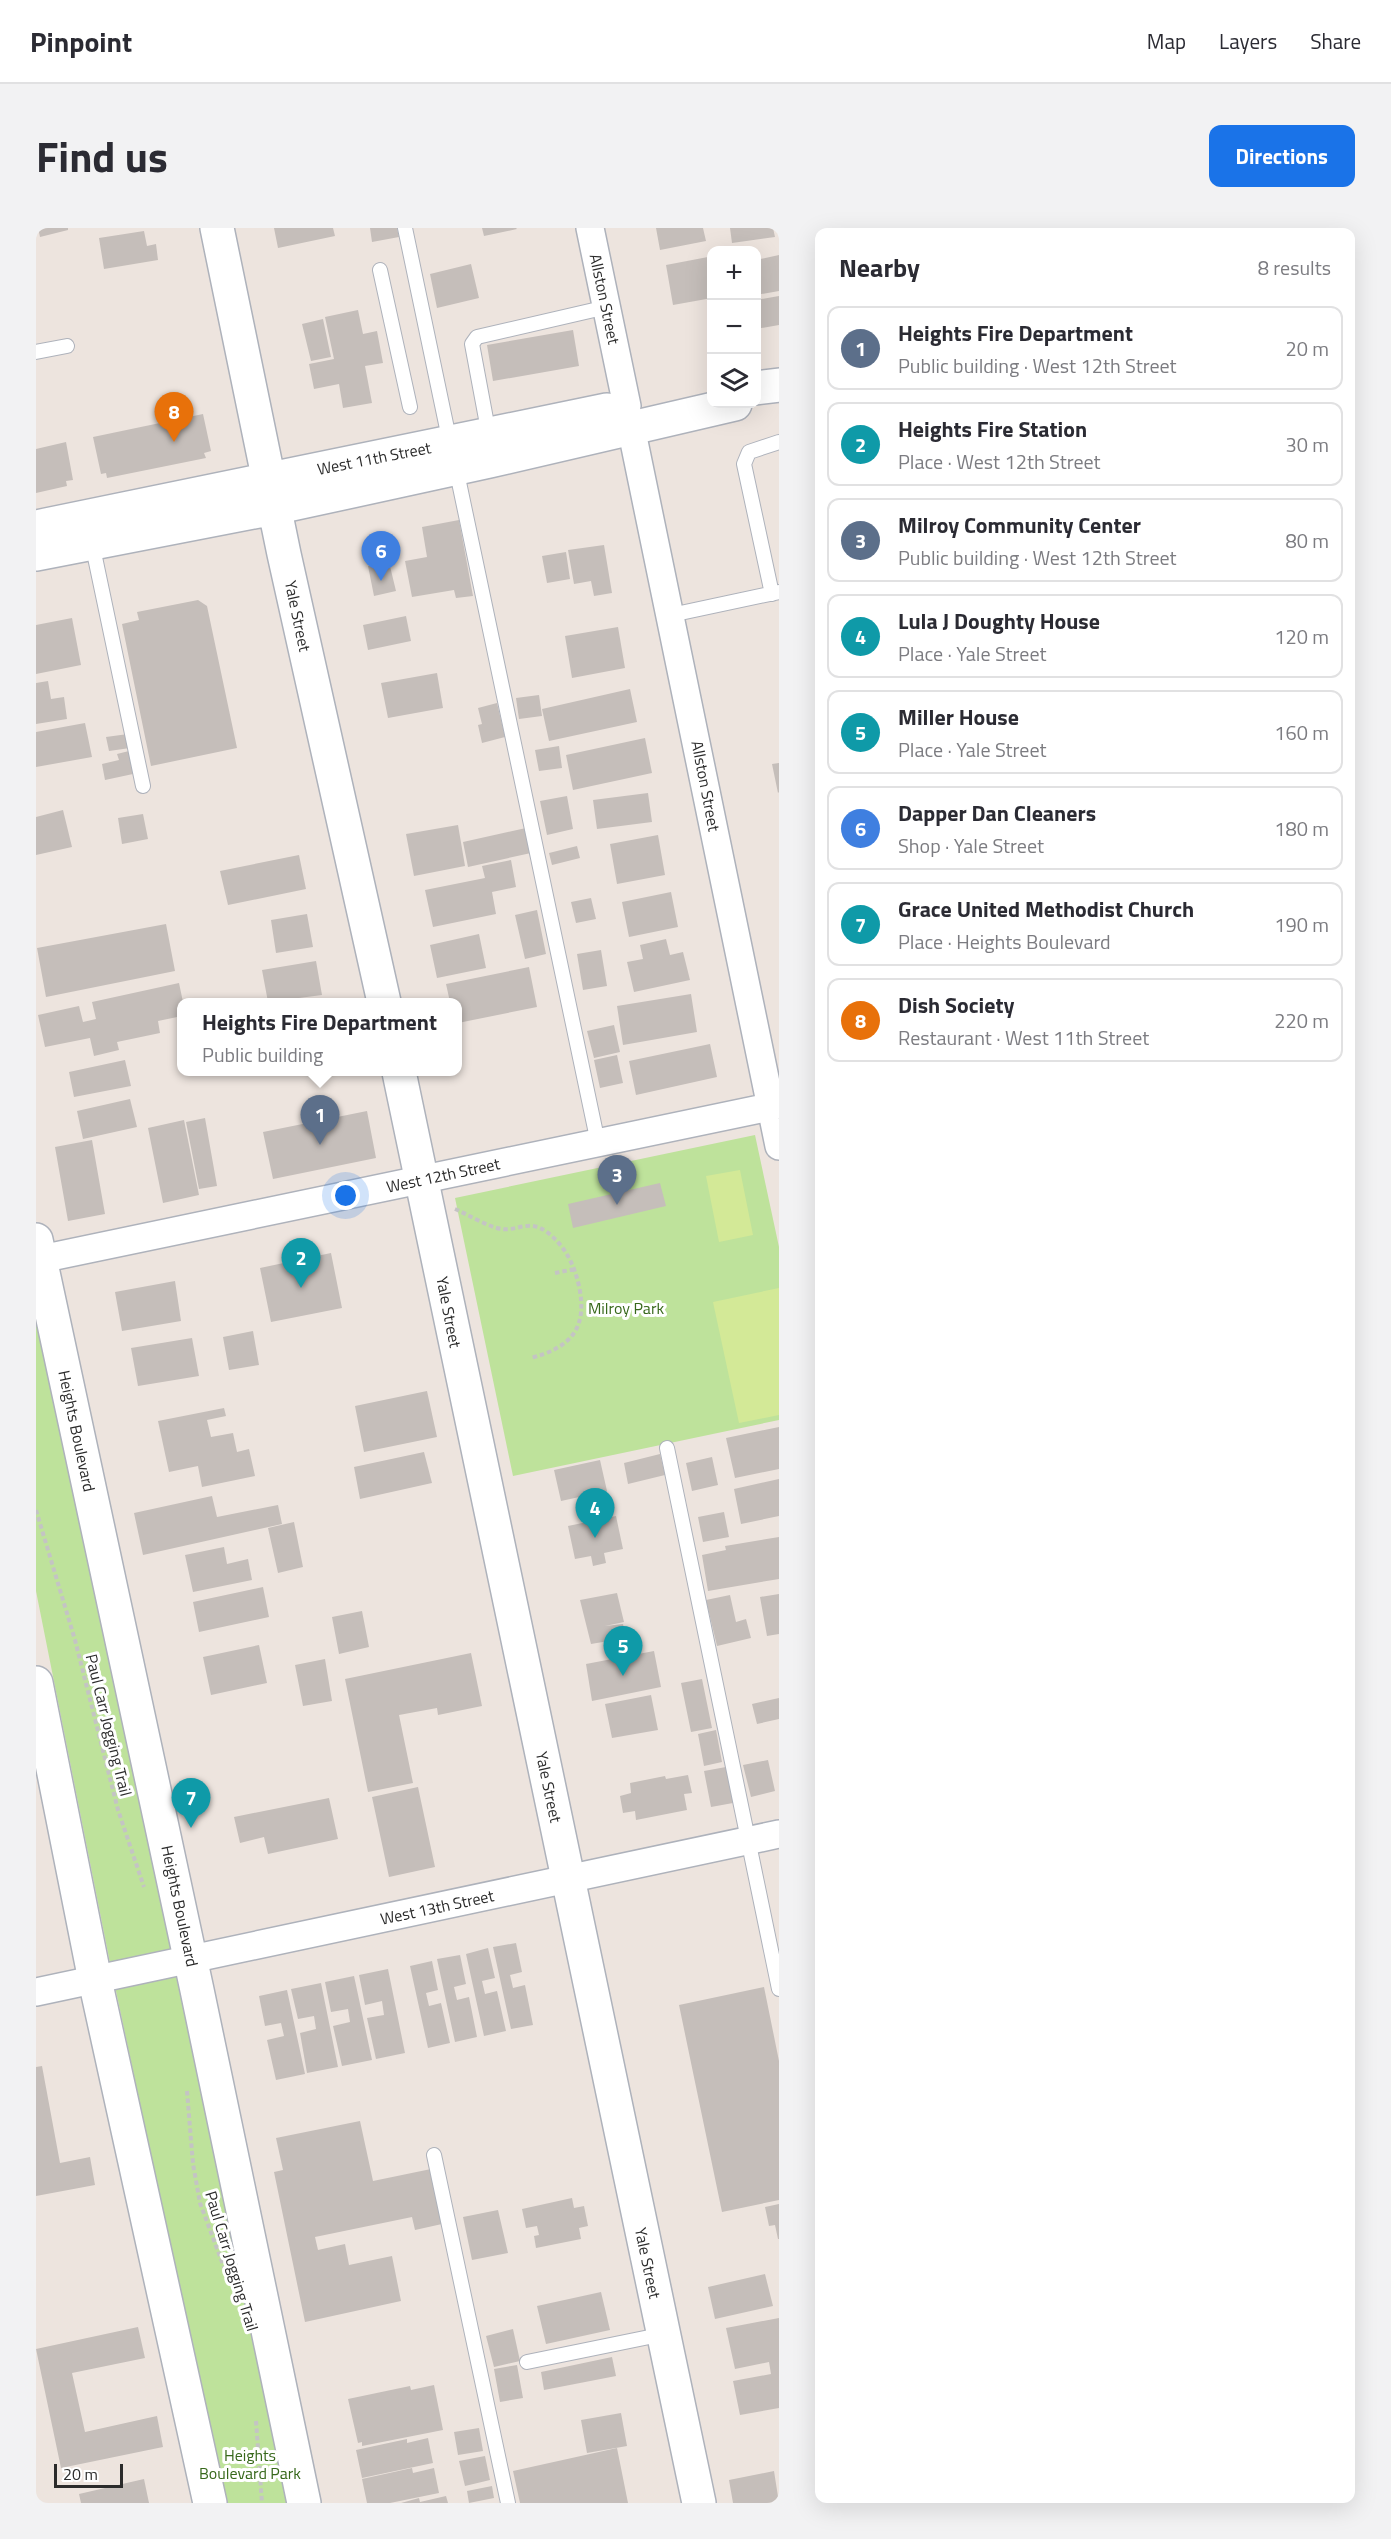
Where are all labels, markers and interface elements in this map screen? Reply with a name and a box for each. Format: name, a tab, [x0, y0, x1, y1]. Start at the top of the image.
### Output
text: Pinpoint	[30, 20, 132, 63]
text: Map	[1147, 25, 1186, 57]
text: Layers	[1219, 25, 1277, 57]
text: Share	[1310, 25, 1361, 57]
text: Find us	[36, 124, 168, 188]
button: Directions	[1209, 125, 1355, 187]
map controls	[707, 246, 761, 408]
button: +	[707, 246, 761, 300]
text: Nearby	[839, 248, 920, 287]
street label: Allston Street	[584, 252, 626, 347]
text: 8 results	[1258, 252, 1331, 283]
button: −	[707, 300, 761, 354]
text: Heights Fire Department	[898, 316, 1133, 350]
text: 1	[855, 333, 866, 364]
text: 20 m	[1285, 333, 1329, 364]
text: Public building · West 12th Street	[898, 350, 1177, 381]
button: layers	[707, 354, 761, 408]
pin: 8	[154, 392, 194, 442]
text: Heights Fire Station	[898, 412, 1087, 446]
text: 2	[855, 429, 866, 460]
text: 30 m	[1285, 429, 1329, 460]
street label: West 11th Street	[315, 435, 433, 481]
text: Place · West 12th Street	[898, 446, 1101, 477]
text: Milroy Community Center	[898, 508, 1141, 542]
text: 3	[855, 525, 866, 556]
text: 80 m	[1285, 525, 1329, 556]
pin: 6	[362, 532, 400, 581]
text: Public building · West 12th Street	[898, 542, 1177, 573]
street label: Yale Street	[279, 578, 317, 654]
text: Lula J Doughty House	[898, 604, 1100, 638]
text: 4	[855, 621, 866, 652]
text: 120 m	[1274, 621, 1329, 652]
text: Place · Yale Street	[898, 638, 1047, 669]
text: Miller House	[898, 700, 1019, 734]
text: 5	[855, 717, 866, 748]
text: 160 m	[1274, 717, 1329, 748]
text: Place · Yale Street	[898, 734, 1047, 765]
street label: Allston Street	[685, 739, 727, 834]
text: Dapper Dan Cleaners	[898, 796, 1096, 830]
text: 6	[855, 813, 866, 844]
text: 180 m	[1274, 813, 1329, 844]
text: Shop · Yale Street	[898, 830, 1044, 861]
text: Grace United Methodist Church	[898, 892, 1194, 926]
text: 7	[855, 909, 866, 940]
text: 190 m	[1274, 909, 1329, 940]
text: Place · Heights Boulevard	[898, 926, 1111, 957]
text: Dish Society	[898, 988, 1015, 1022]
popup	[177, 998, 462, 1076]
text: Heights Fire Department	[202, 1005, 437, 1039]
text: 8	[855, 1005, 866, 1036]
text: 220 m	[1274, 1005, 1329, 1036]
text: Restaurant · West 11th Street	[898, 1022, 1149, 1053]
text: Public building	[202, 1039, 323, 1070]
pin: 1	[300, 1096, 340, 1145]
street label: West 12th Street	[384, 1151, 502, 1199]
pin: 3	[598, 1156, 636, 1205]
your location	[331, 1181, 360, 1210]
pin: 2	[282, 1238, 320, 1288]
street label: Yale Street	[430, 1274, 468, 1350]
park label: Milroy Park	[588, 1296, 664, 1320]
street label: Heights Boulevard	[52, 1368, 102, 1494]
pin: 4	[576, 1488, 614, 1538]
pin: 5	[604, 1626, 642, 1676]
street label: Paul Carr Jogging Trail	[80, 1651, 138, 1799]
street label: Yale Street	[530, 1749, 568, 1825]
pin: 7	[172, 1778, 210, 1828]
street label: Heights Boulevard	[155, 1843, 205, 1969]
street label: West 13th Street	[378, 1883, 496, 1931]
street label: Paul Carr Jogging Trail	[199, 2188, 265, 2334]
street label: Yale Street	[629, 2225, 667, 2301]
park label: Heights Boulevard Park	[199, 2443, 301, 2485]
scale bar	[54, 2461, 123, 2488]
text: 20 m	[63, 2462, 98, 2486]

